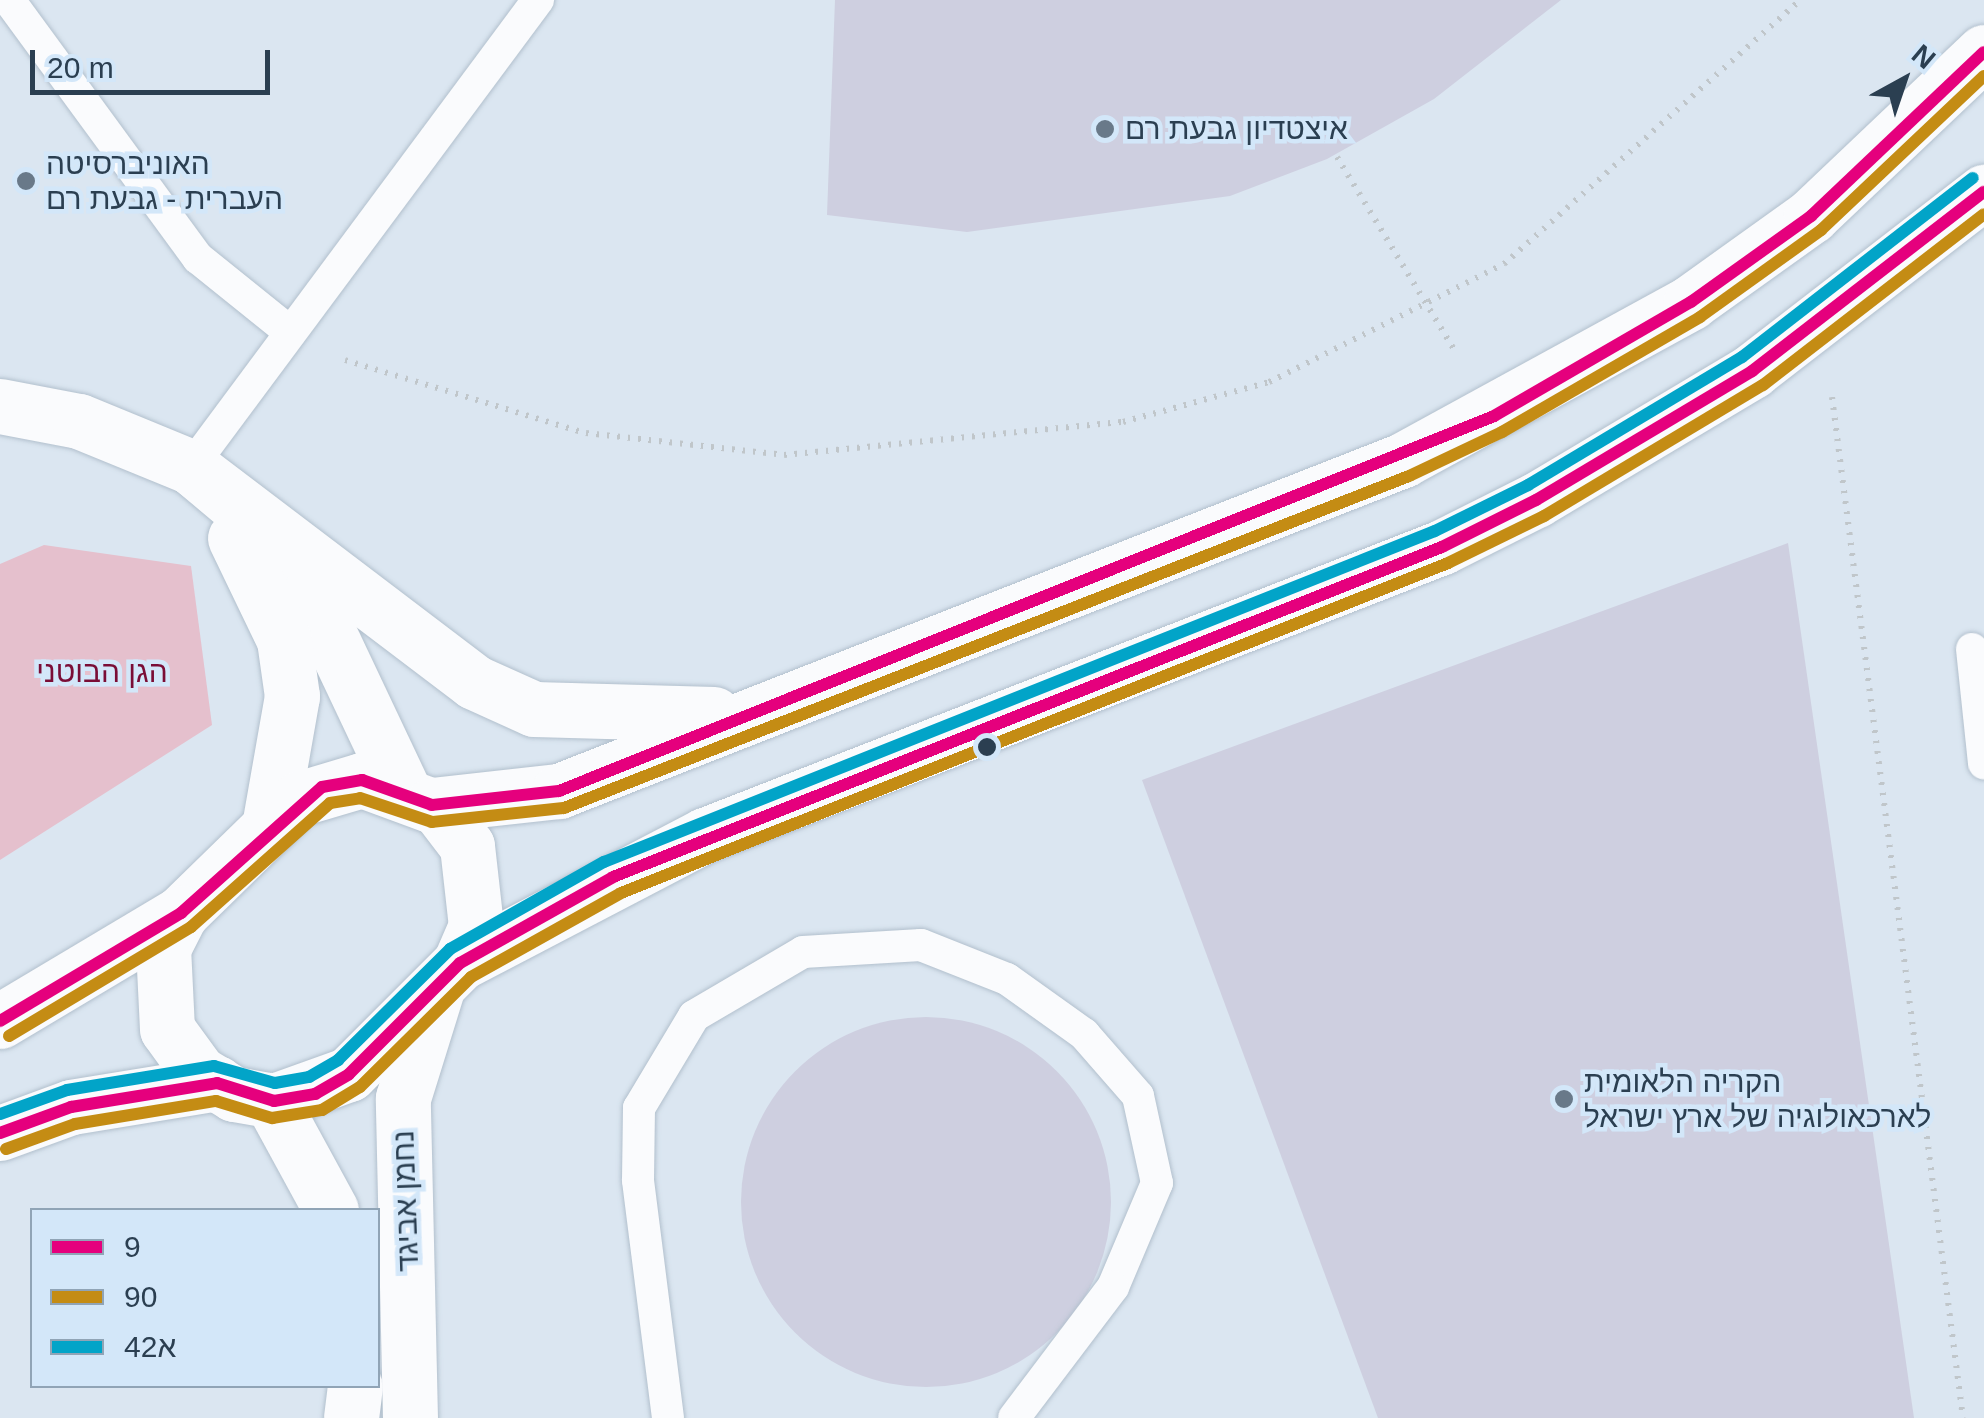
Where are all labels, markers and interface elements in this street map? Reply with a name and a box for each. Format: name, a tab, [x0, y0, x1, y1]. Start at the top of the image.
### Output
scale bar	[35, 30, 275, 92]
north arrow	[1854, 30, 1954, 130]
text: N	[1906, 38, 1941, 75]
text: 20 m	[47, 51, 114, 84]
place label: איצטדיון גבעת רם	[1125, 111, 1348, 147]
marker: איצטדיון גבעת רם	[1094, 118, 1116, 140]
place label: האוניברסיטה העברית - גבעת רם	[46, 146, 283, 216]
marker: האוניברסיטה העברית - גבעת רם	[15, 170, 37, 192]
park label: הגן הבוטני	[36, 654, 168, 690]
unlabelled marker	[977, 737, 997, 757]
place label: הקריה הלאומית לארכאולוגיה של ארץ ישראל	[1584, 1064, 1931, 1134]
marker: הקריה הלאומית לארכאולוגיה של ארץ ישראל	[1553, 1088, 1575, 1110]
street label: נחמן אביגד	[386, 1130, 426, 1272]
legend	[30, 1208, 380, 1388]
text: 9	[124, 1230, 141, 1263]
text: 90	[124, 1280, 157, 1313]
text: 42א	[124, 1330, 176, 1363]

